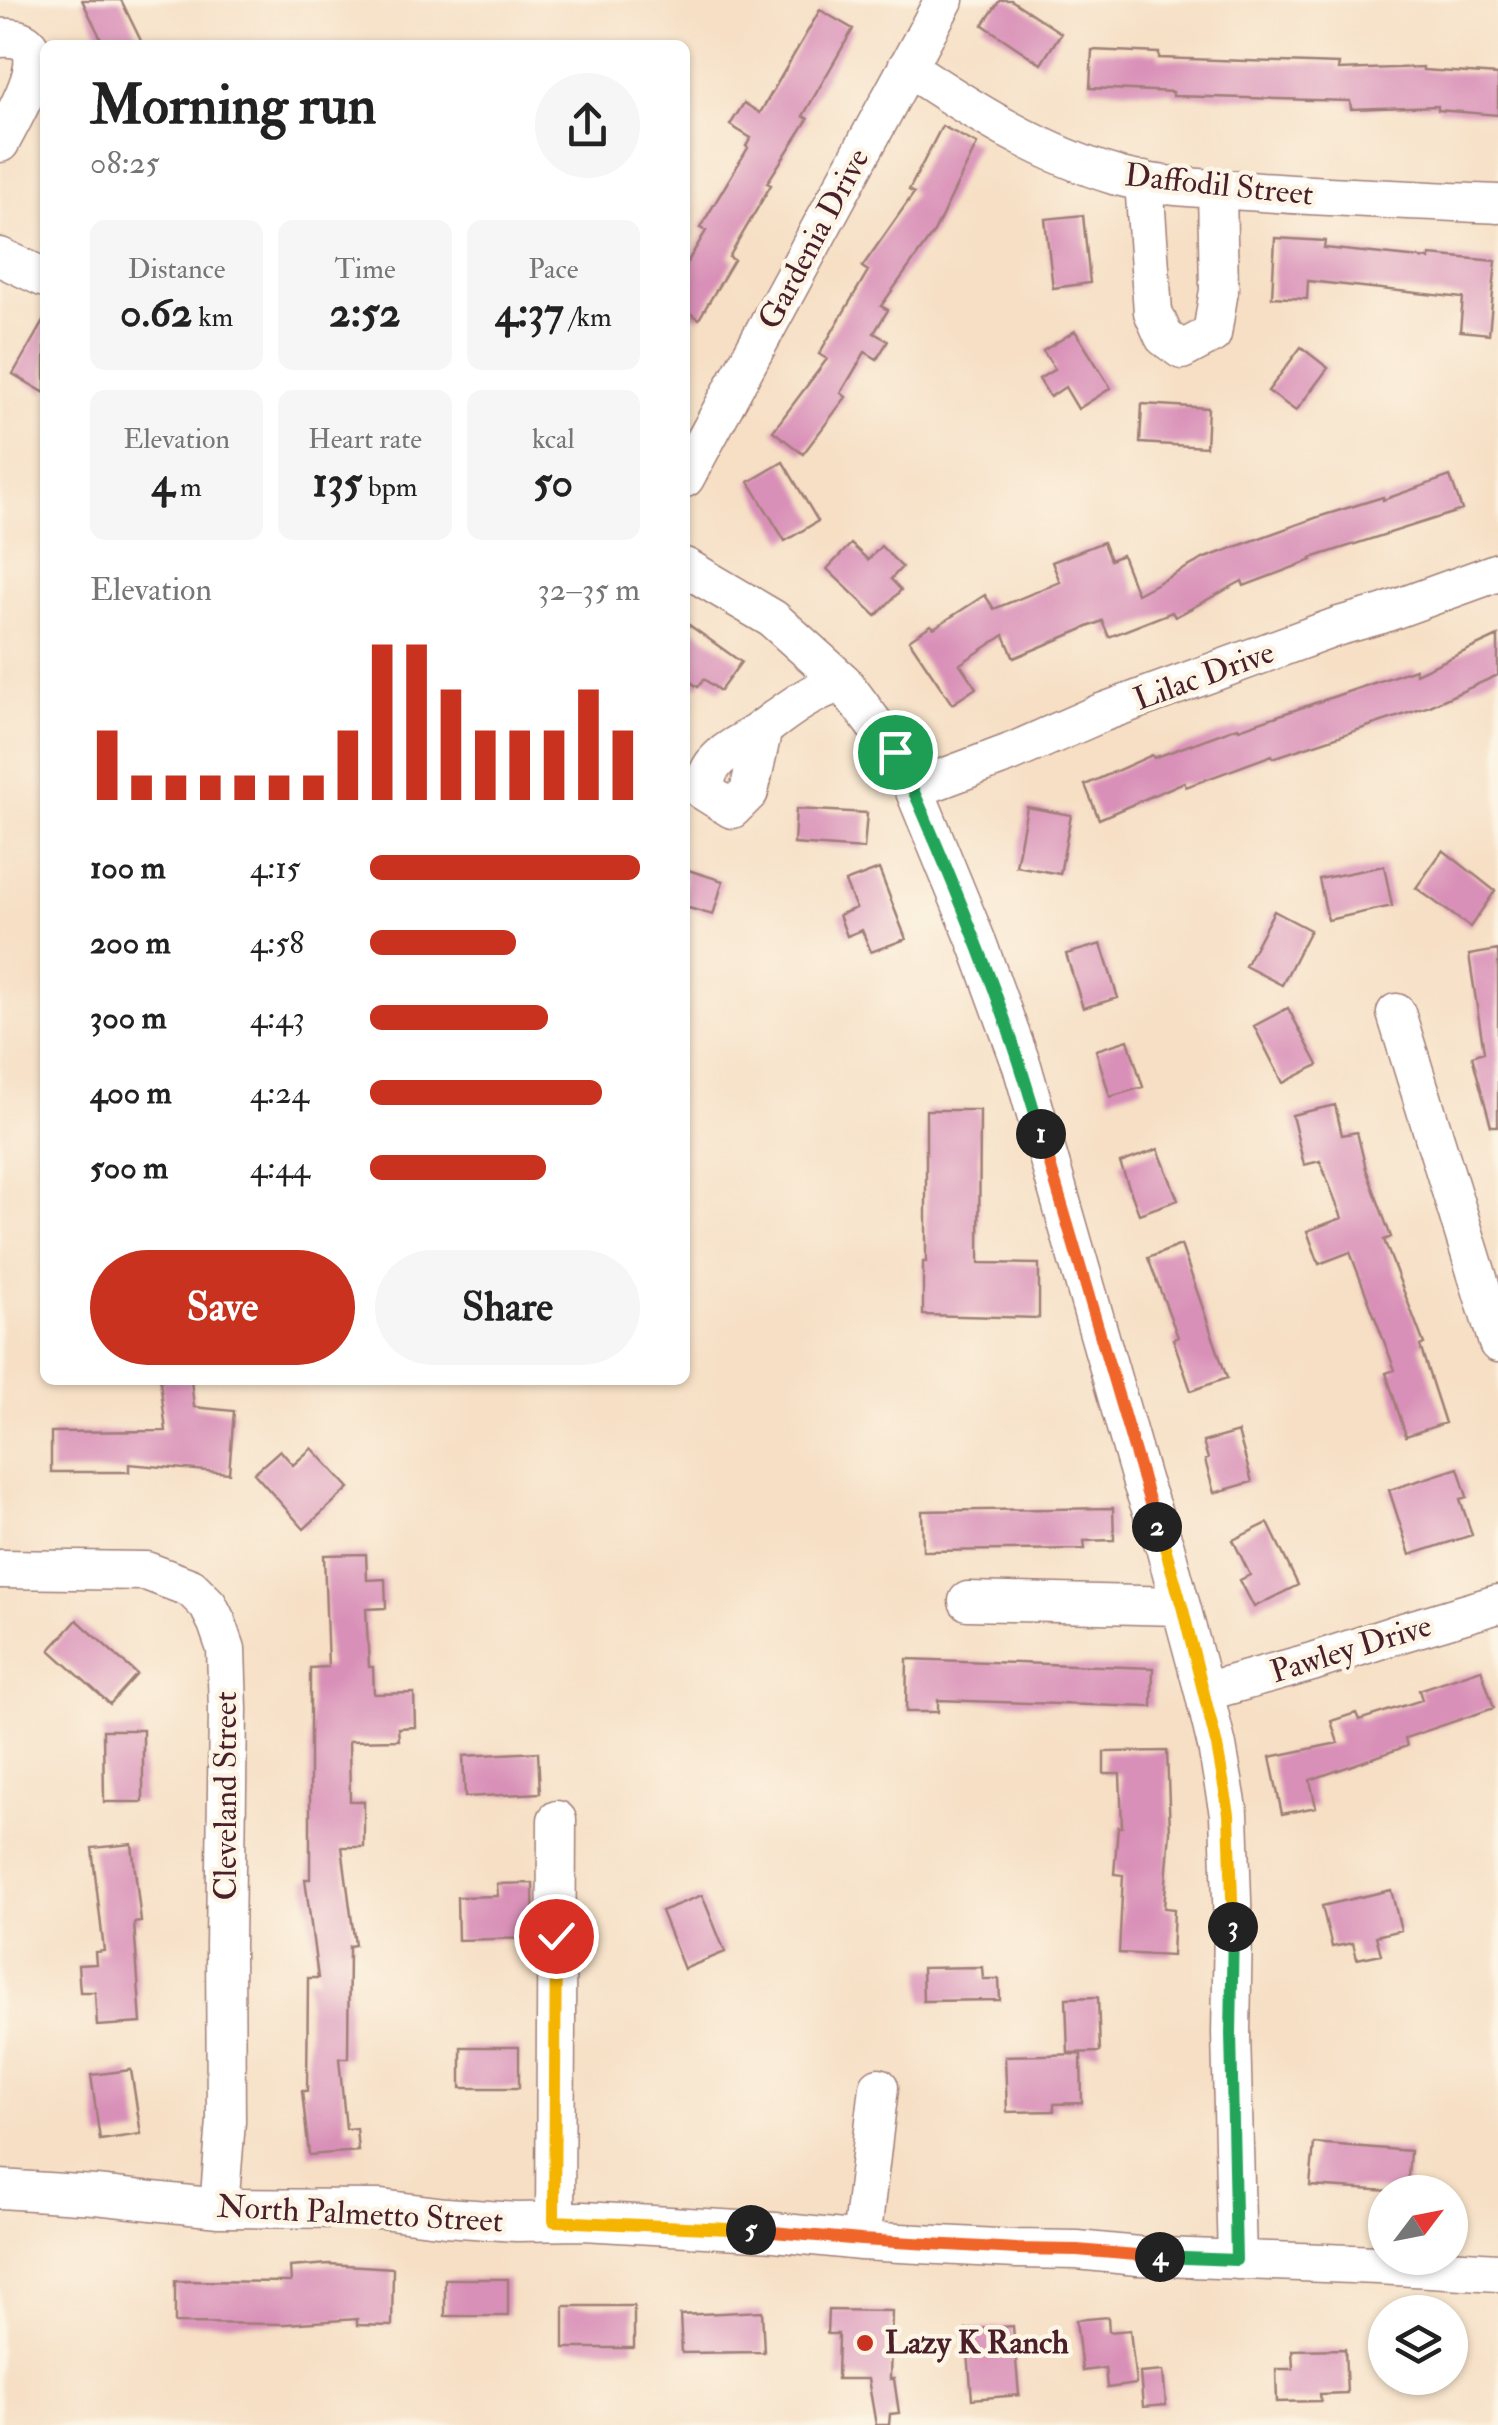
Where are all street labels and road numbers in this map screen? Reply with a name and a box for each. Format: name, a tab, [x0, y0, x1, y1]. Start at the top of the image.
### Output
street label: Gardenia Drive	[750, 142, 878, 336]
street label: Daffodil Street	[1123, 155, 1315, 215]
street label: Lilac Drive	[1129, 632, 1279, 720]
street label: Pawley Drive	[1266, 1606, 1436, 1692]
street label: Cleveland Street	[206, 1691, 246, 1901]
street label: North Palmetto Street	[216, 2187, 504, 2241]

